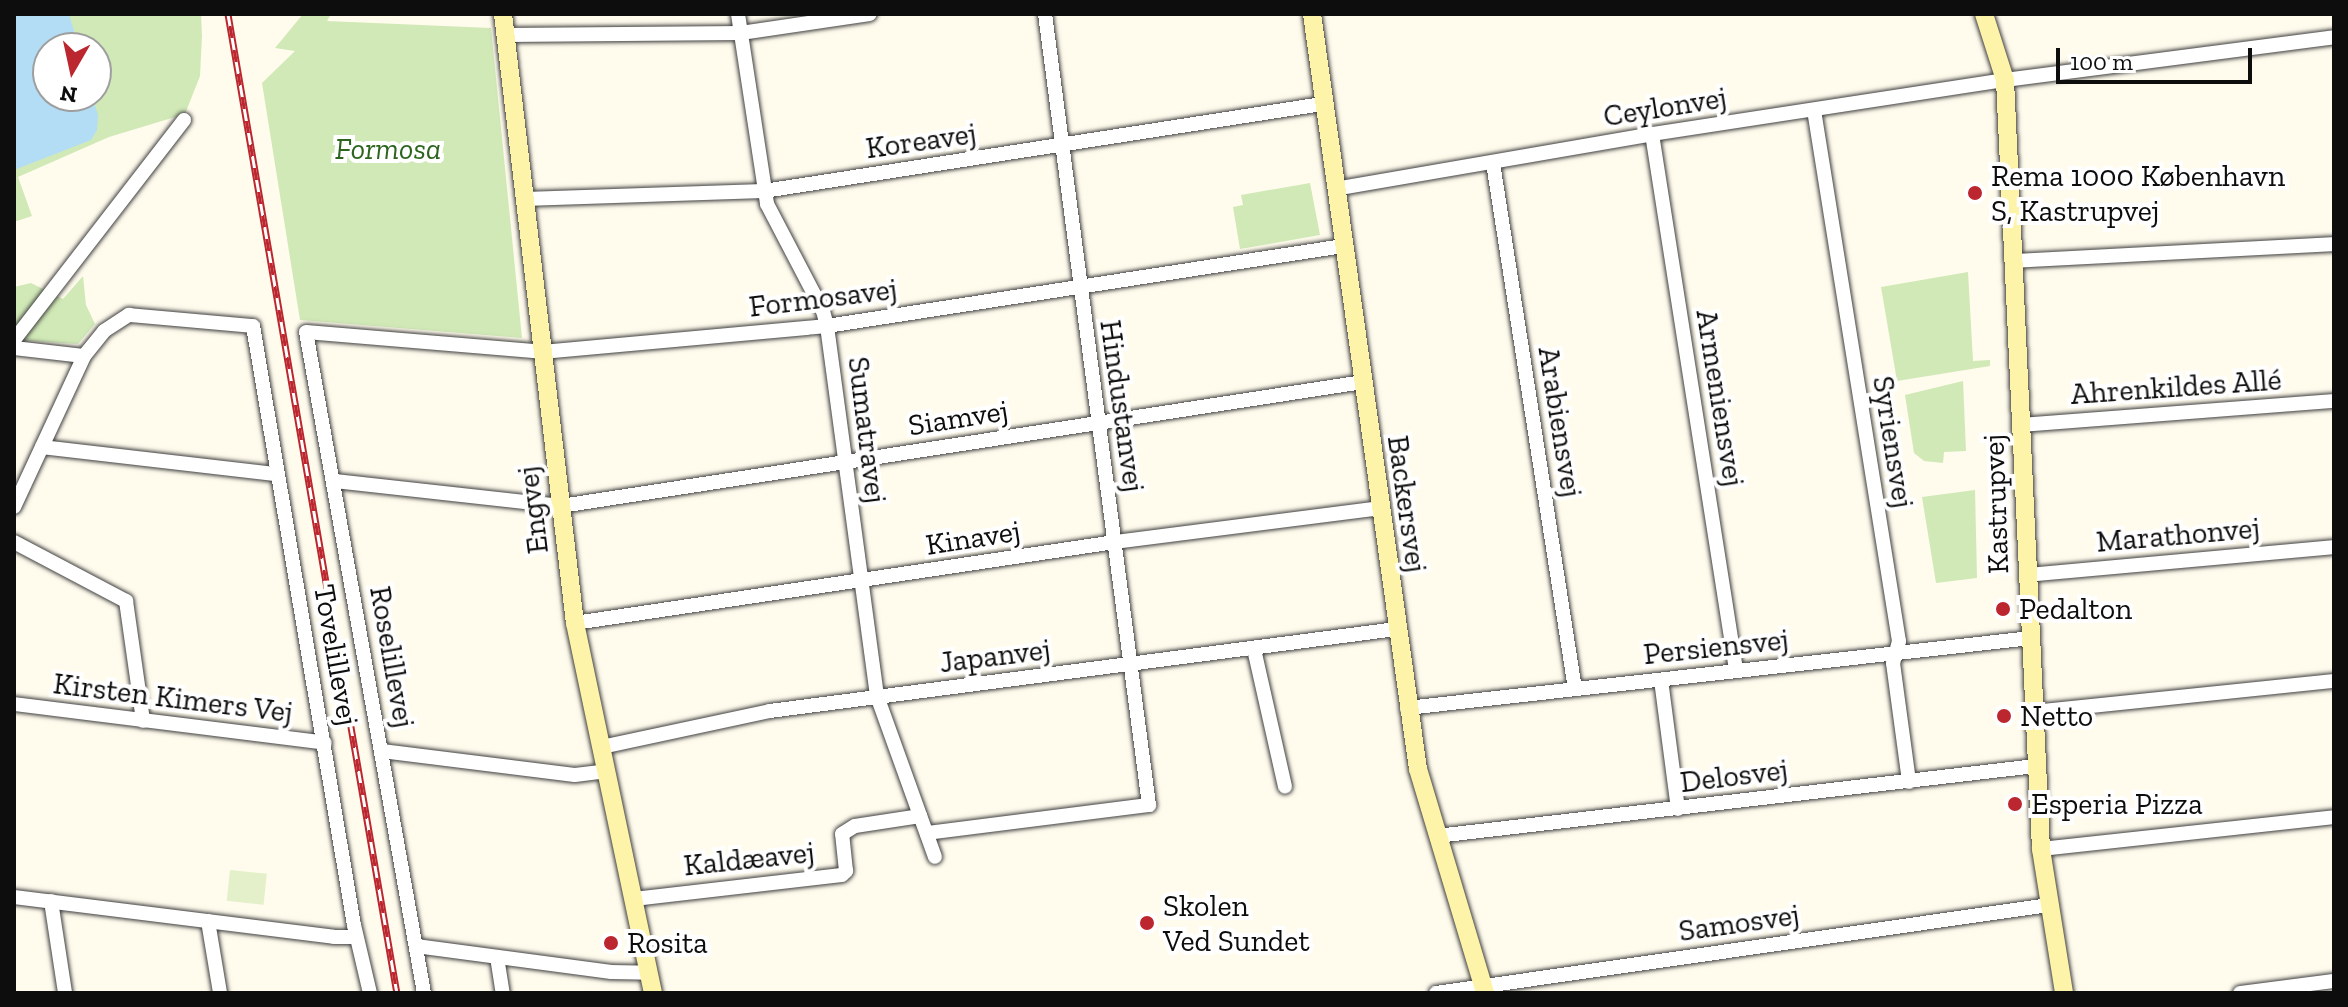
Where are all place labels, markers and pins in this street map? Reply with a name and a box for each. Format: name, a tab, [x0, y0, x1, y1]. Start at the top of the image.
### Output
place label: Rema 1000 København S, Kastrupvej	[1991, 158, 2285, 228]
marker: Rema 1000 København S, Kastrupvej	[1966, 184, 1984, 202]
place label: Pedalton	[2019, 591, 2132, 627]
marker: Pedalton	[1994, 600, 2012, 618]
place label: Netto	[2020, 698, 2093, 734]
marker: Netto	[1995, 707, 2013, 725]
place label: Esperia Pizza	[2031, 786, 2203, 822]
marker: Esperia Pizza	[2006, 795, 2024, 813]
place label: Skolen Ved Sundet	[1163, 888, 1310, 958]
marker: Skolen Ved Sundet	[1138, 914, 1156, 932]
place label: Rosita	[627, 925, 708, 961]
marker: Rosita	[602, 934, 620, 952]

